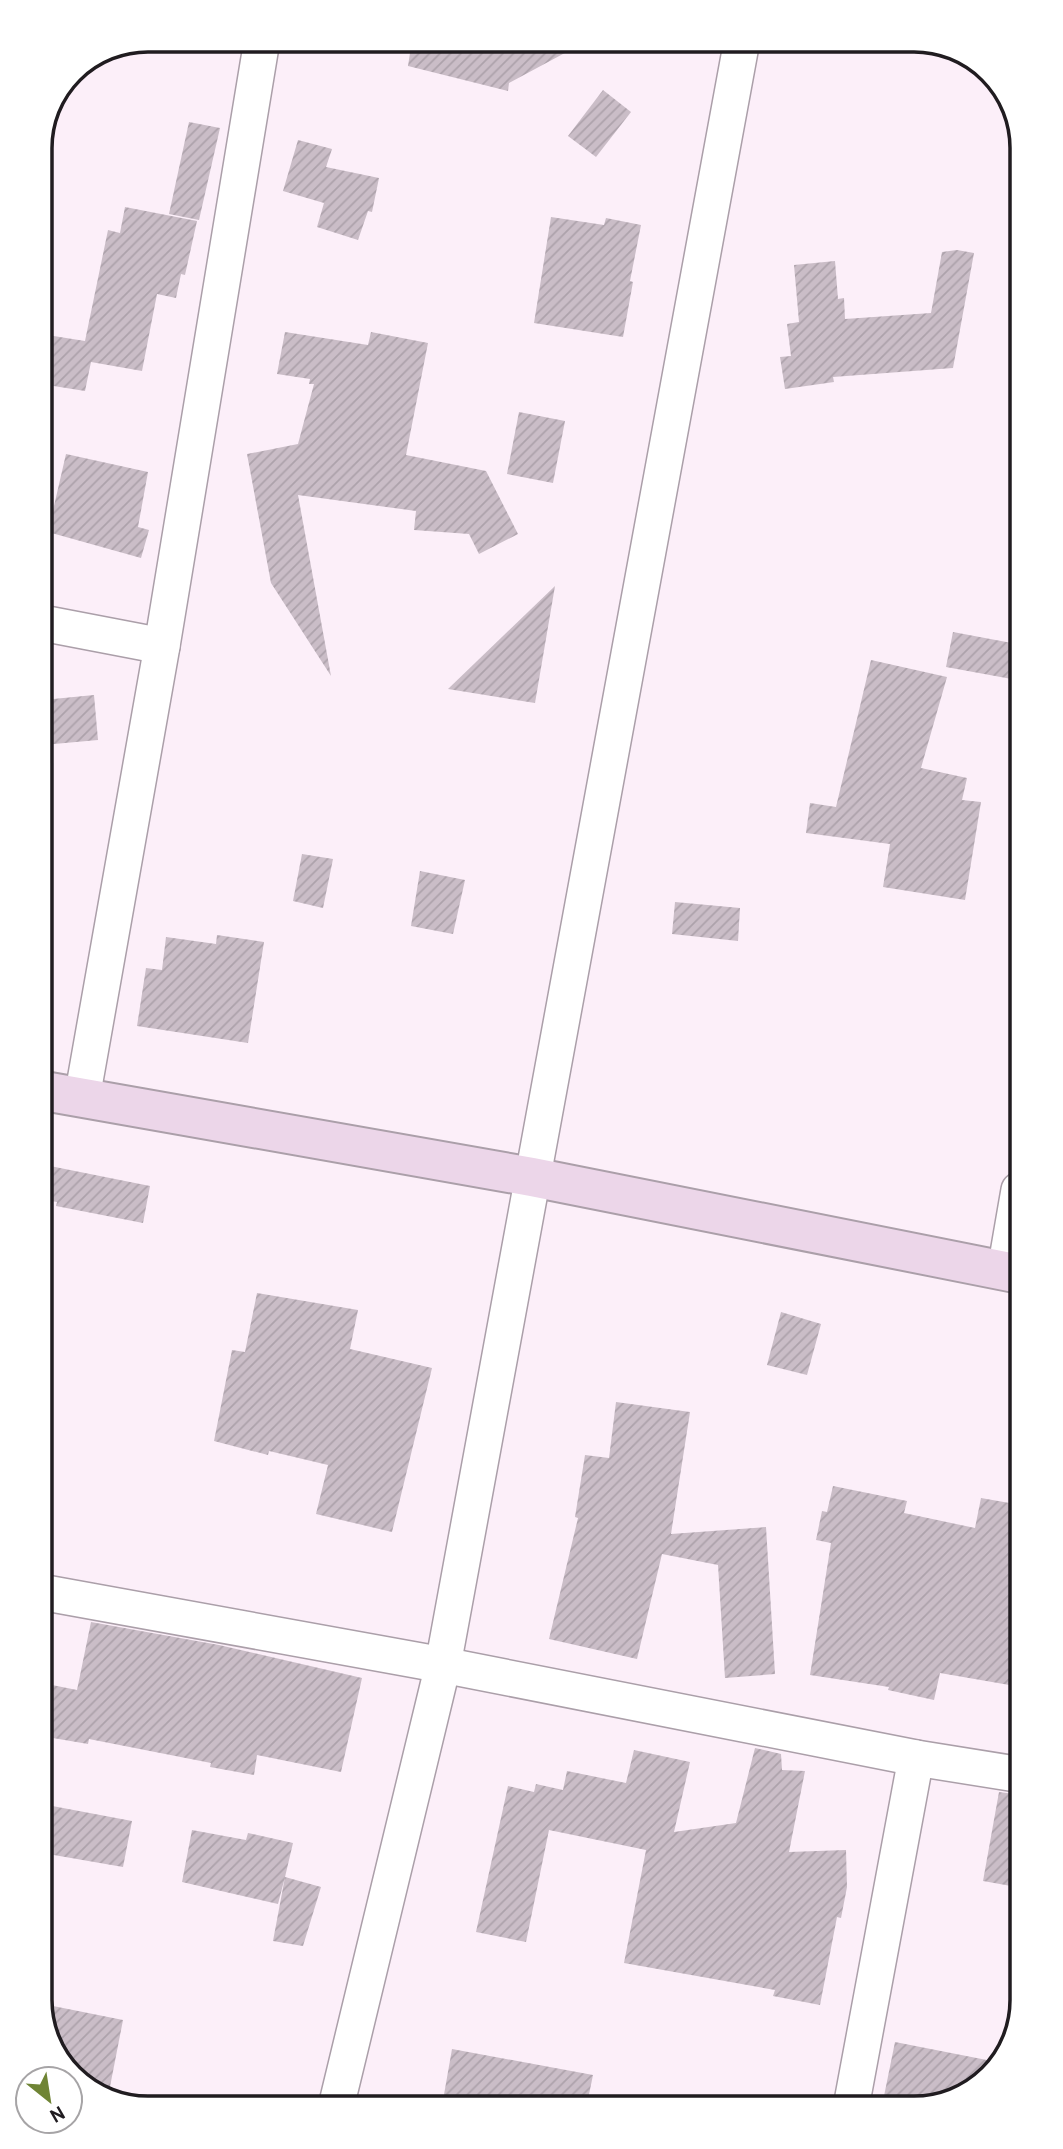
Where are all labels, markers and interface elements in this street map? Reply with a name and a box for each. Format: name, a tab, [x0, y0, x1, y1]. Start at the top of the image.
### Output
north arrow	[14, 2065, 84, 2135]
text: N	[45, 2099, 68, 2127]

